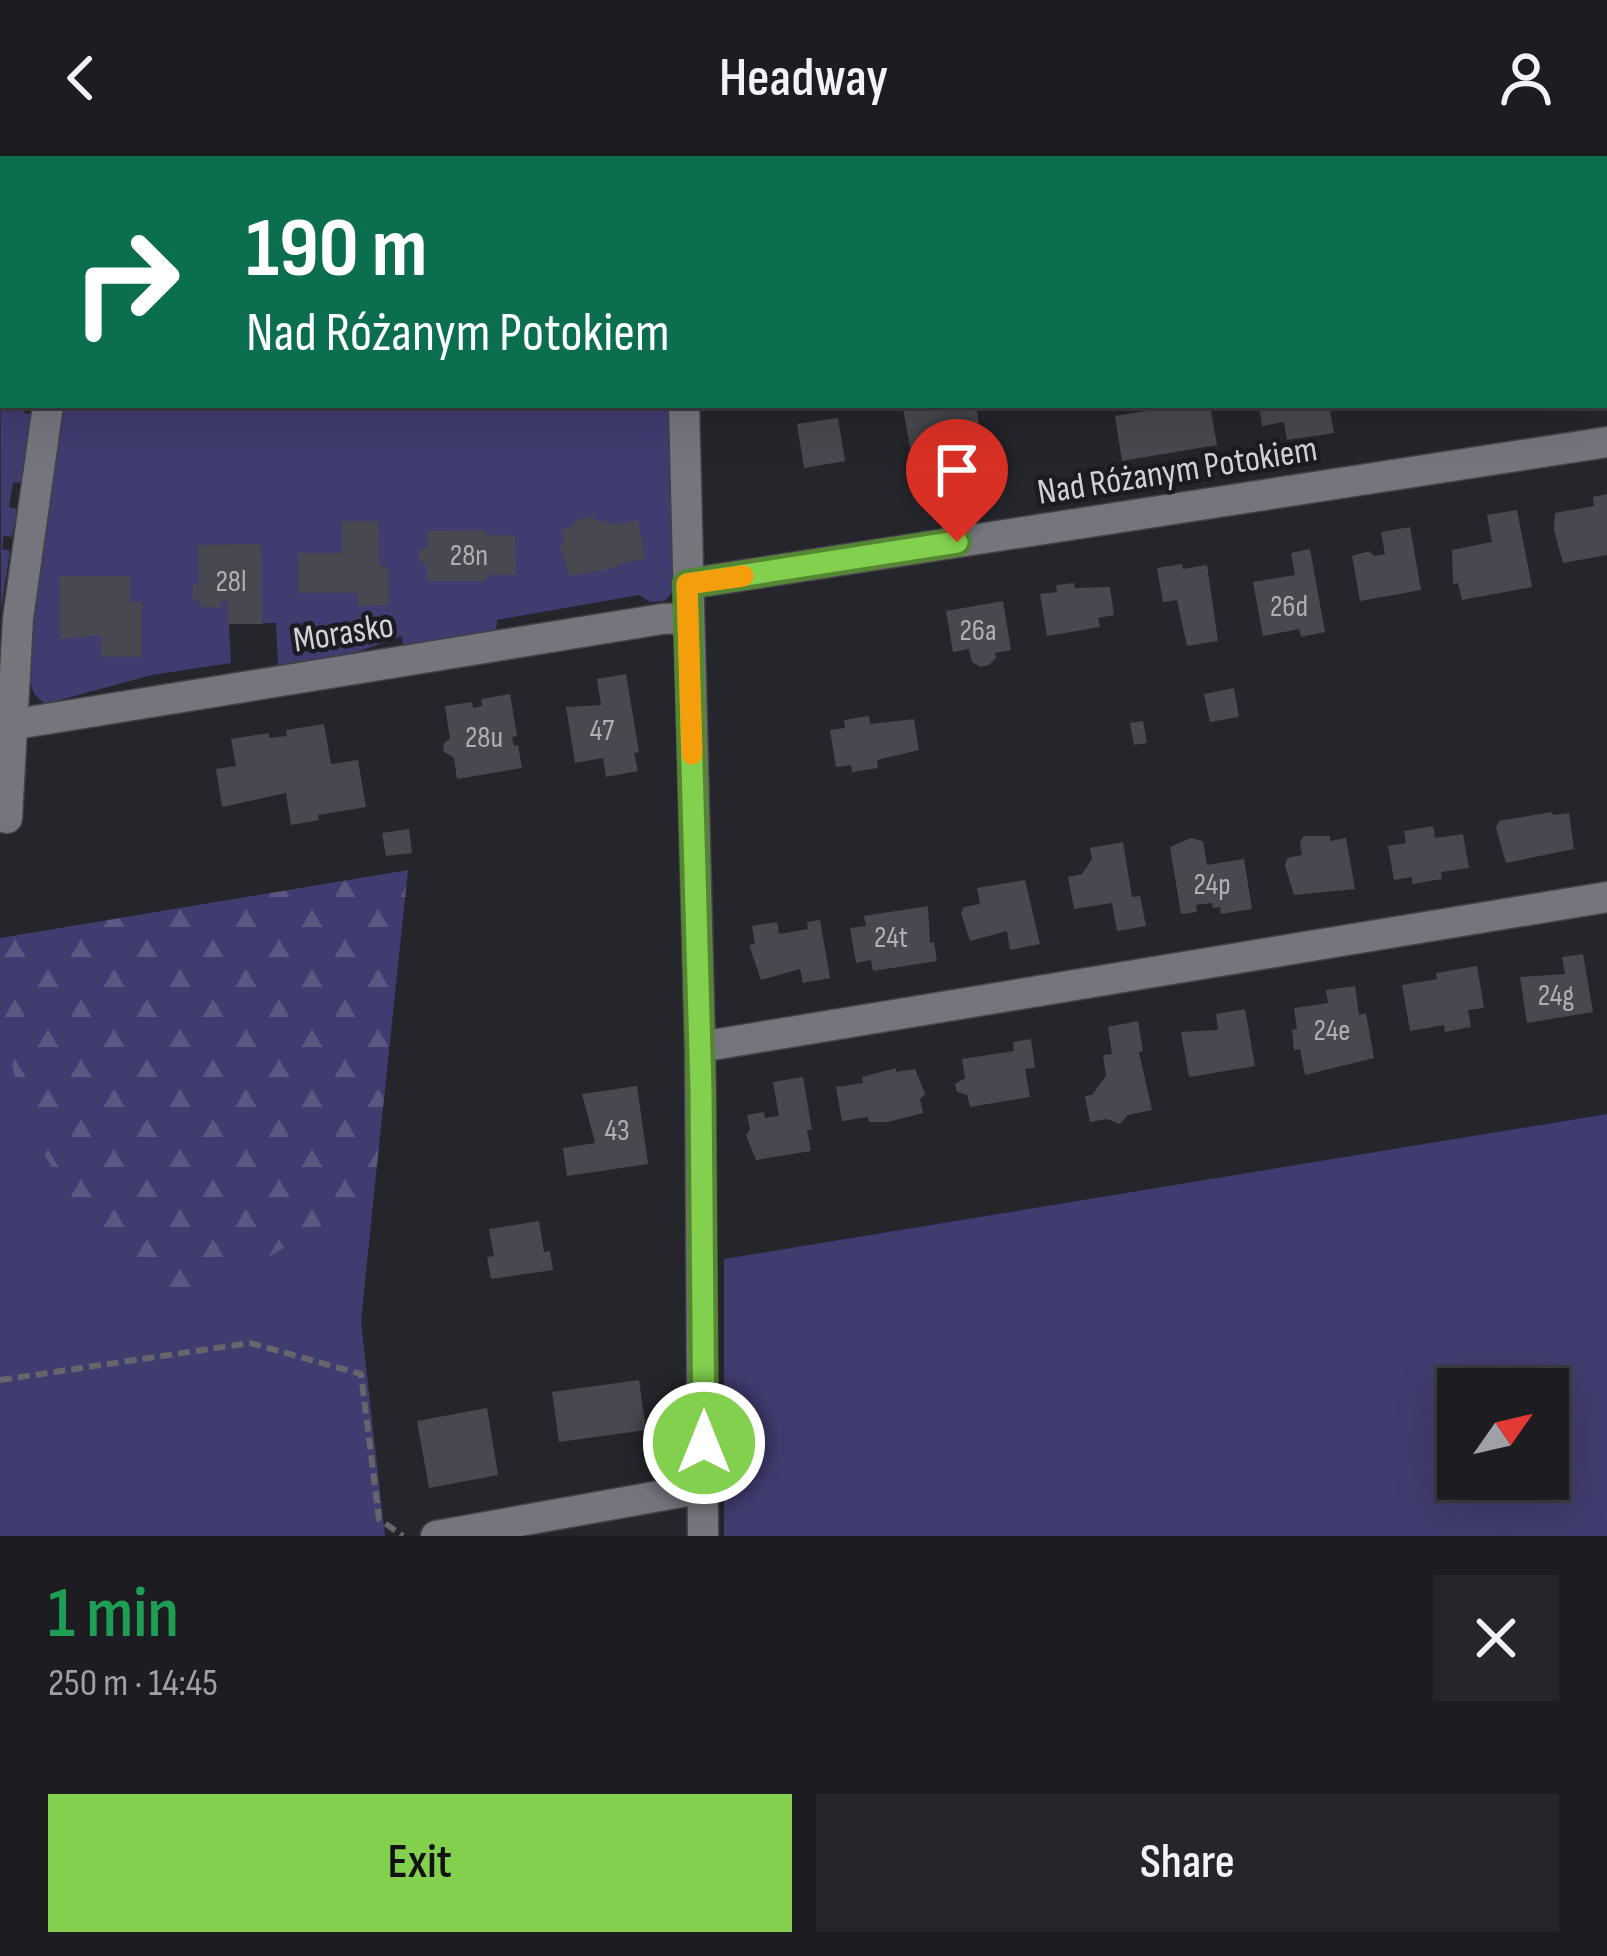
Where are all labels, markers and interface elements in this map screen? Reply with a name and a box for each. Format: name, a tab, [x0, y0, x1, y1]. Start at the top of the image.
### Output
icon: back	[48, 45, 114, 111]
icon: person	[1493, 45, 1559, 111]
text: Headway	[719, 46, 888, 111]
text: 190 m	[246, 199, 428, 300]
icon: right	[48, 204, 204, 360]
text: Nad Różanym Potokiem	[246, 301, 670, 366]
pin	[906, 419, 1008, 542]
street label: Nad Różanym Potokiem	[1035, 428, 1320, 515]
icon: arrive	[924, 437, 990, 503]
house number: 28n	[450, 538, 488, 574]
house number: 28l	[215, 564, 247, 600]
house number: 26d	[1270, 589, 1308, 625]
street label: Morasko	[290, 604, 397, 663]
house number: 26a	[959, 613, 997, 649]
house number: 47	[590, 713, 614, 749]
house number: 28u	[465, 720, 503, 756]
house number: 24p	[1193, 867, 1231, 903]
house number: 24t	[874, 920, 908, 956]
house number: 24g	[1538, 978, 1574, 1014]
house number: 24e	[1314, 1013, 1350, 1049]
house number: 43	[604, 1113, 630, 1149]
north arrow	[1437, 1368, 1569, 1500]
map controls	[1437, 1368, 1569, 1500]
position arrow	[641, 1380, 767, 1506]
text: 1 min	[48, 1571, 179, 1658]
button: close	[1433, 1575, 1559, 1701]
text: 250 m · 14:45	[48, 1660, 218, 1707]
button: Exit	[48, 1794, 792, 1932]
button: Share	[816, 1794, 1559, 1932]

